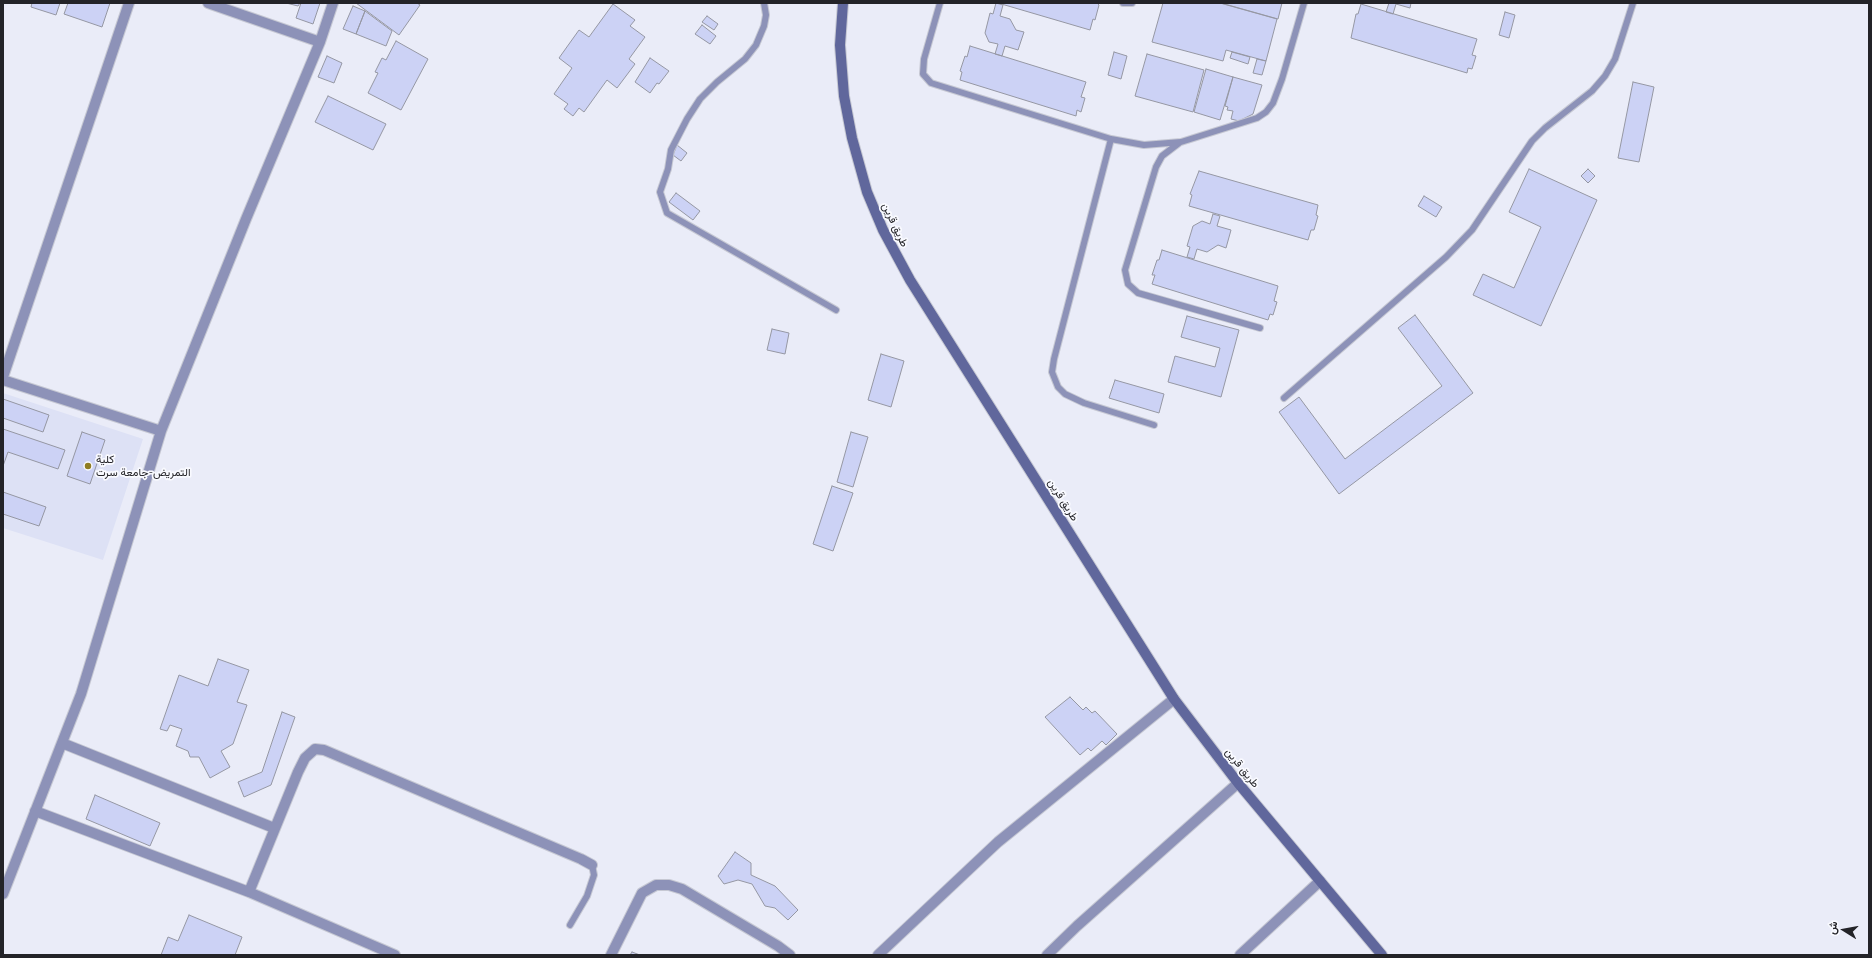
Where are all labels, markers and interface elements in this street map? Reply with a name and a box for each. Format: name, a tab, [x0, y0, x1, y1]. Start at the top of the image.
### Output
street label: طريق قرين	[879, 201, 911, 249]
place label: كلية التمريض-جامعة سرت	[96, 453, 190, 479]
marker: كلية التمريض-جامعة سرت	[83, 461, 93, 471]
street label: طريق قرين	[1045, 476, 1081, 524]
street label: طريق قرين	[1222, 746, 1262, 790]
north arrow	[1824, 910, 1864, 950]
text: ش	[1824, 920, 1840, 936]

